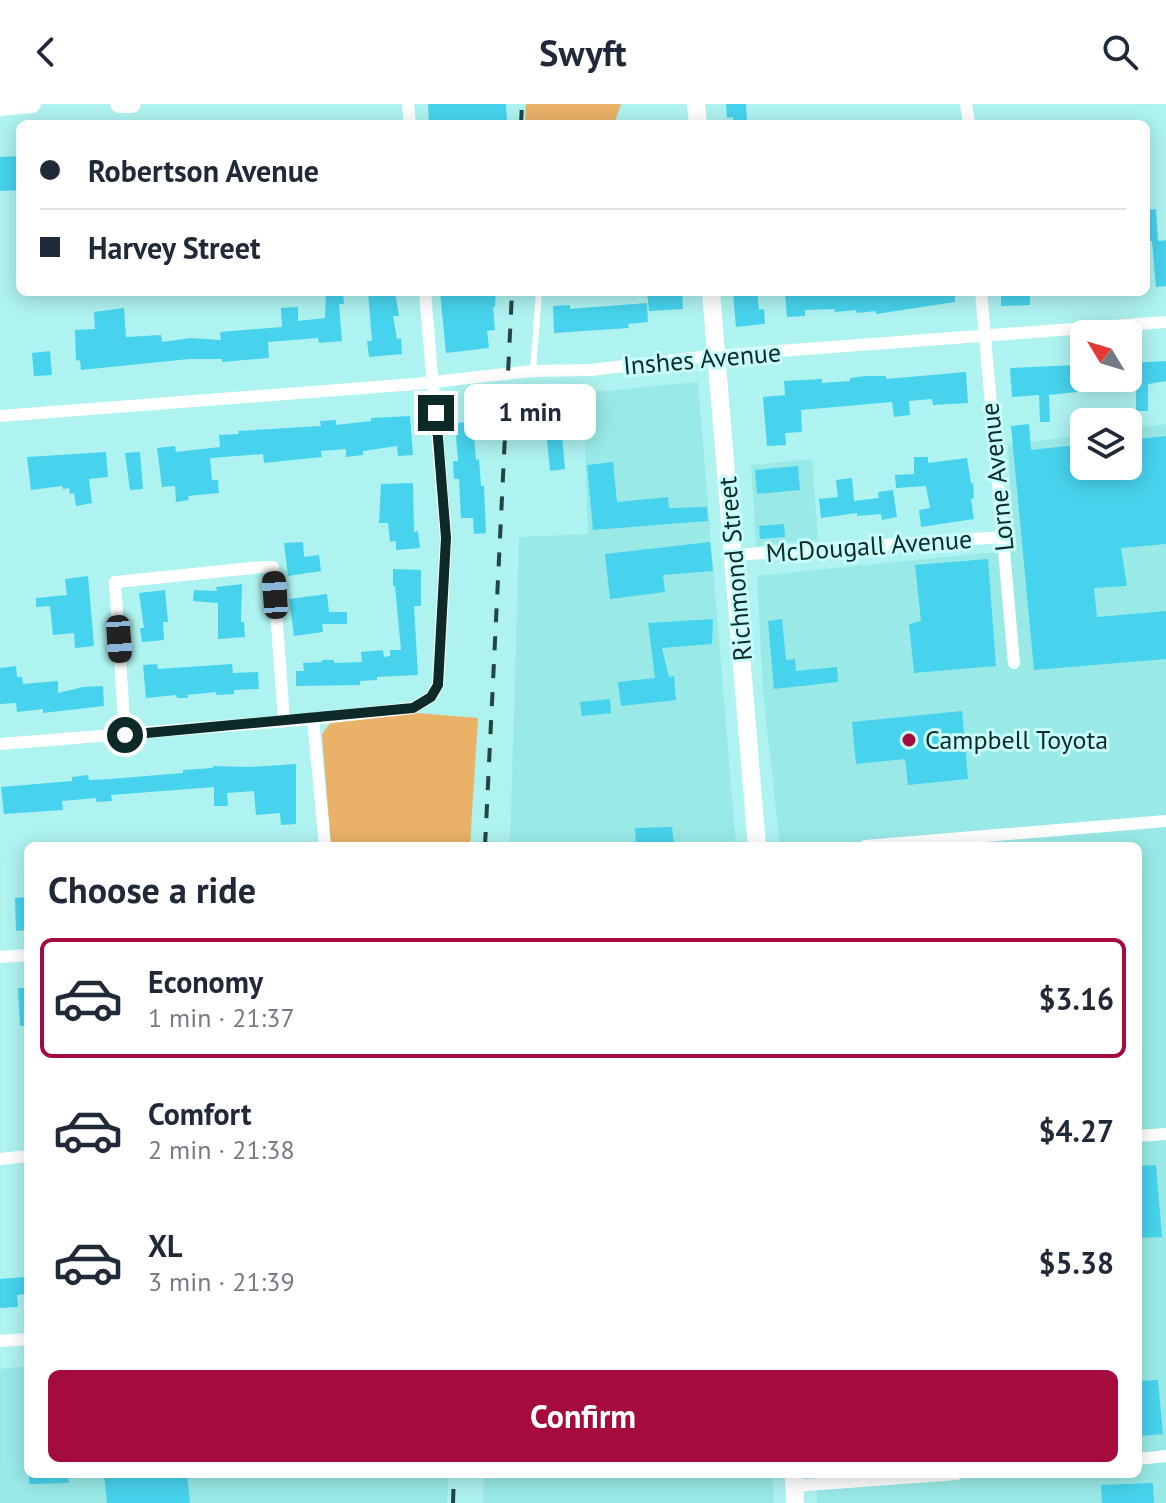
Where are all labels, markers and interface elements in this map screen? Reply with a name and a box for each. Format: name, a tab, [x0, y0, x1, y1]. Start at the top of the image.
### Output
text: Swyft	[539, 29, 627, 76]
icon: back	[24, 30, 68, 74]
icon: search	[1098, 30, 1142, 74]
text: Robertson Avenue	[88, 151, 319, 190]
text: Harvey Street	[88, 228, 260, 267]
north arrow	[1070, 320, 1142, 392]
map controls	[1070, 320, 1142, 480]
street label: Inshes Avenue	[622, 335, 782, 382]
callout: 1 min	[464, 385, 596, 441]
route end	[418, 395, 454, 431]
text: 1 min	[498, 395, 562, 428]
street label: Lorne Avenue	[972, 401, 1021, 553]
button: layers	[1070, 408, 1142, 480]
street label: Richmond Street	[710, 475, 759, 663]
street label: McDougall Avenue	[765, 522, 973, 569]
car	[261, 570, 289, 620]
car	[105, 614, 133, 664]
route start	[107, 717, 143, 753]
place label: Campbell Toyota	[925, 723, 1108, 756]
marker: Campbell Toyota	[900, 731, 918, 749]
text: Choose a ride	[48, 866, 256, 913]
icon: car	[52, 962, 124, 1034]
text: Economy	[148, 962, 263, 1001]
text: $3.16	[1039, 979, 1114, 1018]
text: 1 min · 21:37	[148, 1001, 295, 1034]
icon: car	[52, 1094, 124, 1166]
text: Comfort	[148, 1094, 251, 1133]
text: $4.27	[1039, 1111, 1114, 1150]
text: 2 min · 21:38	[148, 1133, 295, 1166]
icon: car	[52, 1226, 124, 1298]
text: XL	[148, 1226, 182, 1265]
text: $5.38	[1039, 1243, 1114, 1282]
text: 3 min · 21:39	[148, 1265, 295, 1298]
button: Confirm	[48, 1370, 1118, 1462]

